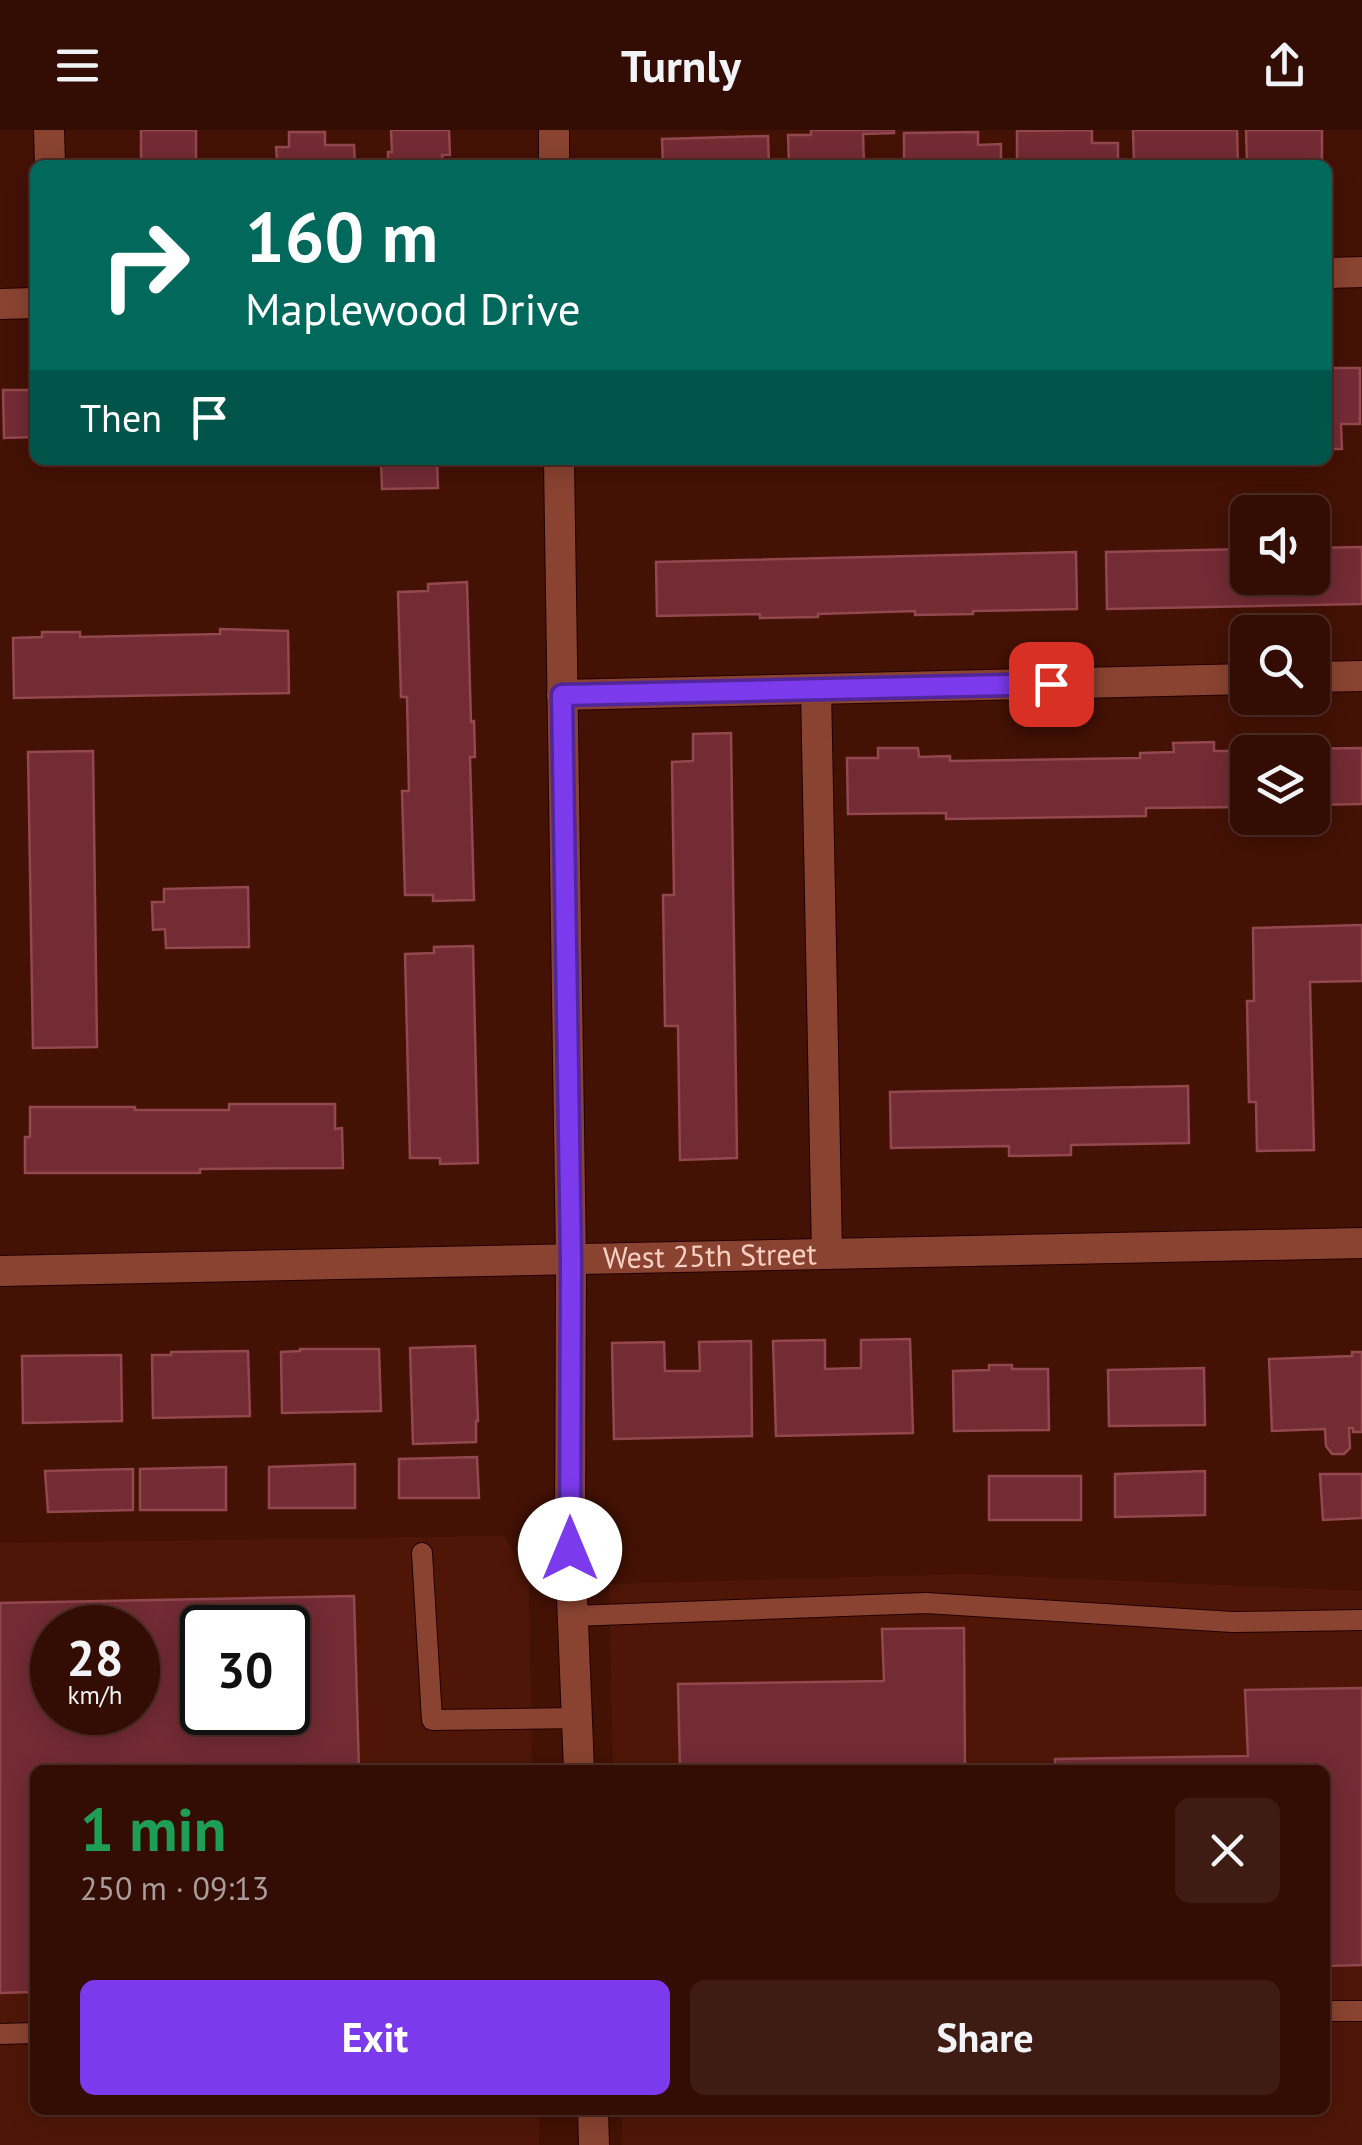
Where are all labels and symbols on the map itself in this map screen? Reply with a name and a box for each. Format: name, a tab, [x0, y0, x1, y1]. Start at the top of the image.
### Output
pin	[1009, 642, 1094, 727]
street label: West 25th Street	[603, 1233, 817, 1277]
position arrow	[518, 1497, 622, 1601]
speed limit sign: 30	[180, 1605, 310, 1735]

